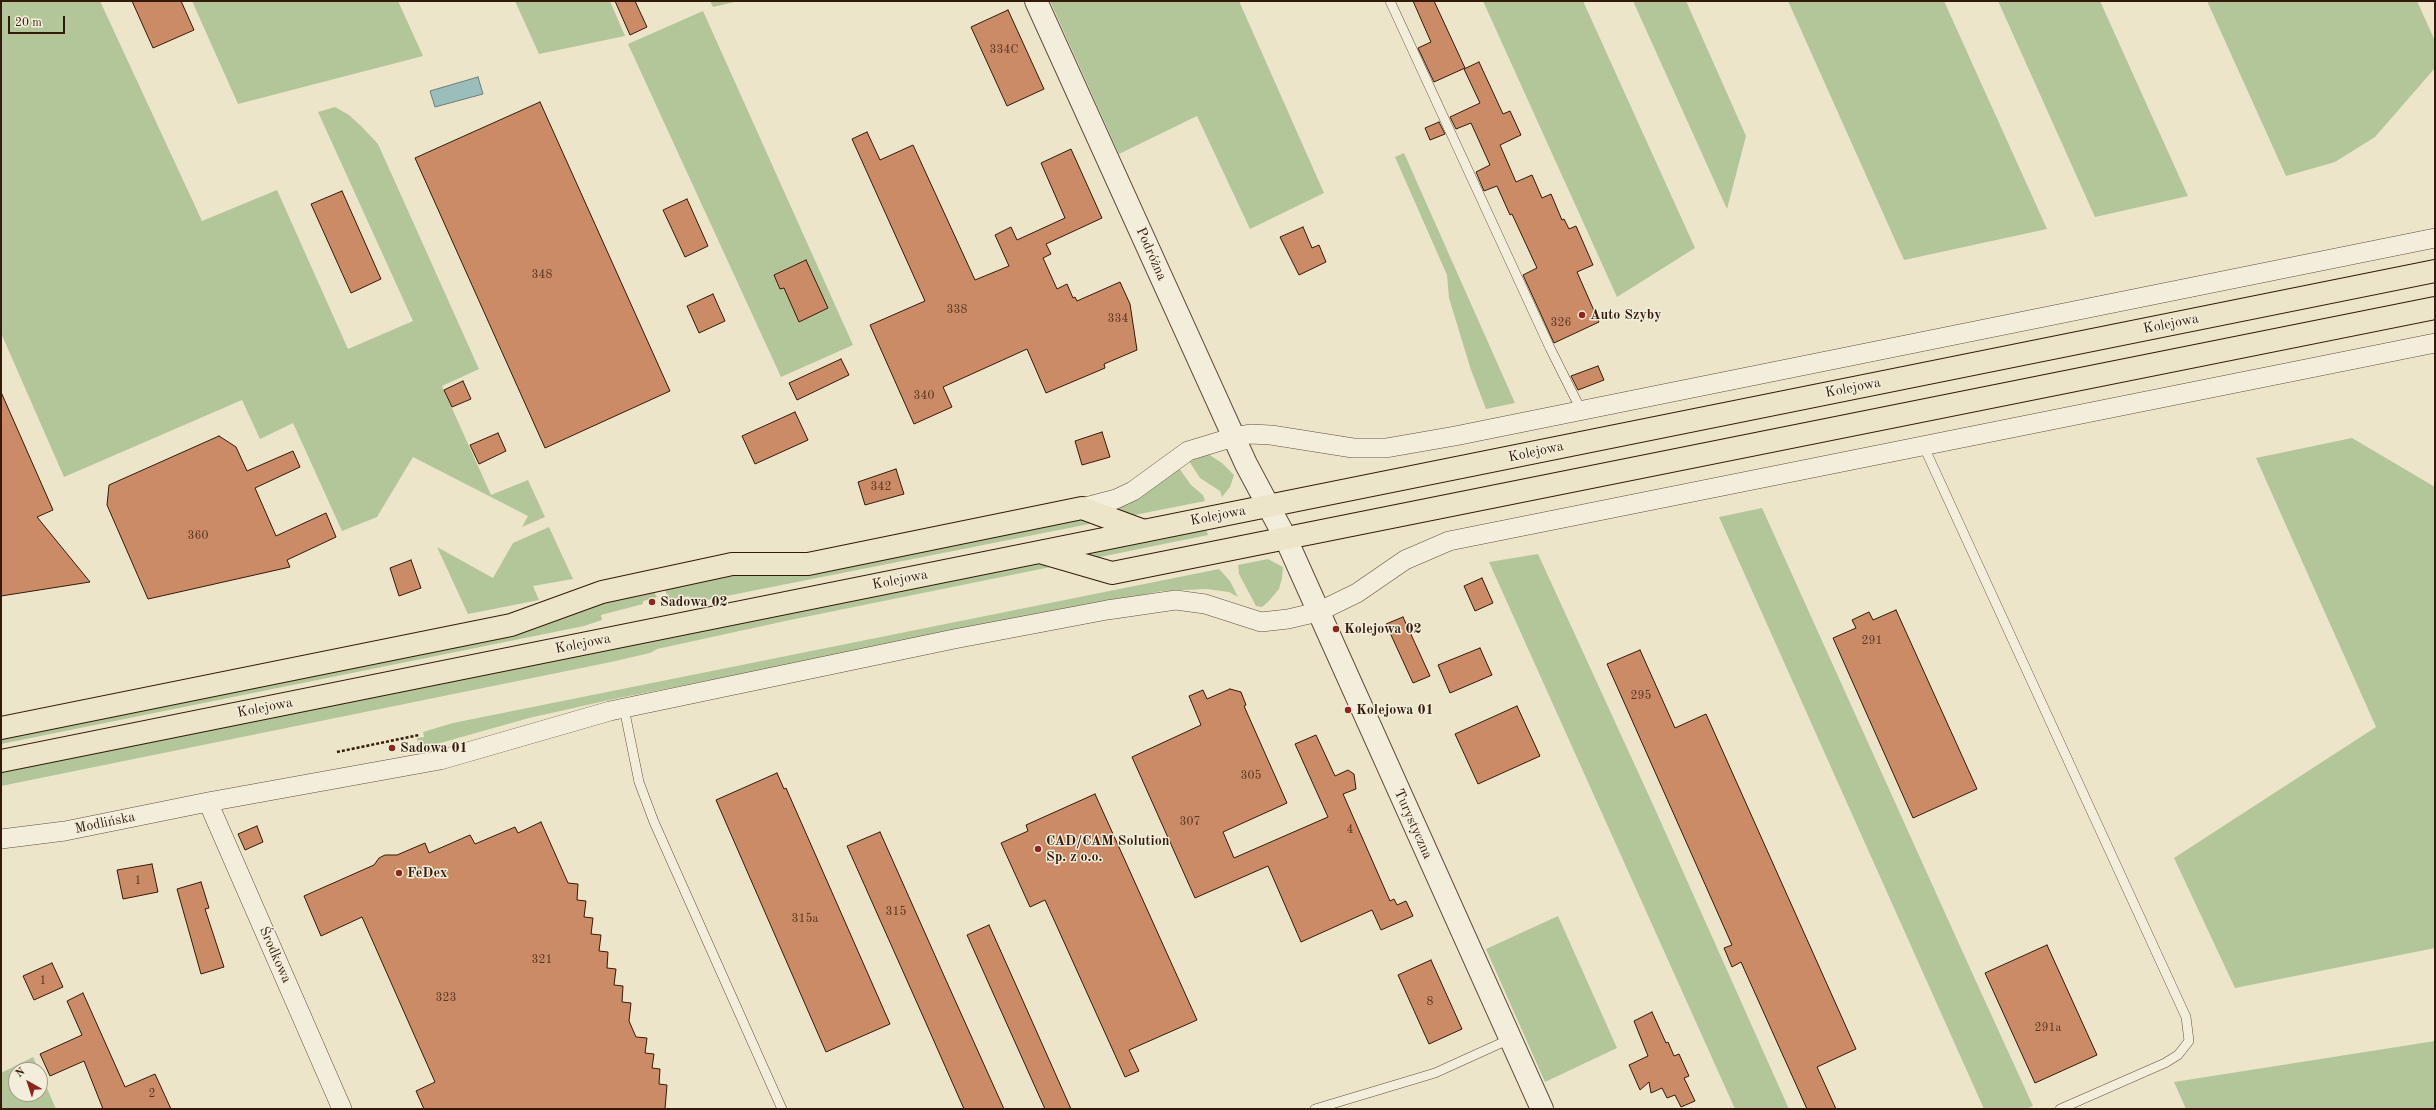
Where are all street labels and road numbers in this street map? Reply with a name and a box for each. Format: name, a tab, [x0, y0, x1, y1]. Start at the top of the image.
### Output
street label: Podróżna	[1132, 225, 1170, 283]
street label: Kolejowa	[2142, 310, 2200, 338]
street label: Kolejowa	[1824, 374, 1882, 402]
street label: Kolejowa	[1507, 438, 1565, 466]
street label: Kolejowa	[1189, 502, 1247, 530]
street label: Kolejowa	[871, 566, 929, 594]
street label: Kolejowa	[554, 630, 612, 658]
street label: Kolejowa	[236, 694, 294, 722]
street label: Turystyczna	[1390, 786, 1436, 862]
street label: Modlińska	[73, 808, 137, 838]
street label: Środkowa	[255, 924, 295, 986]

